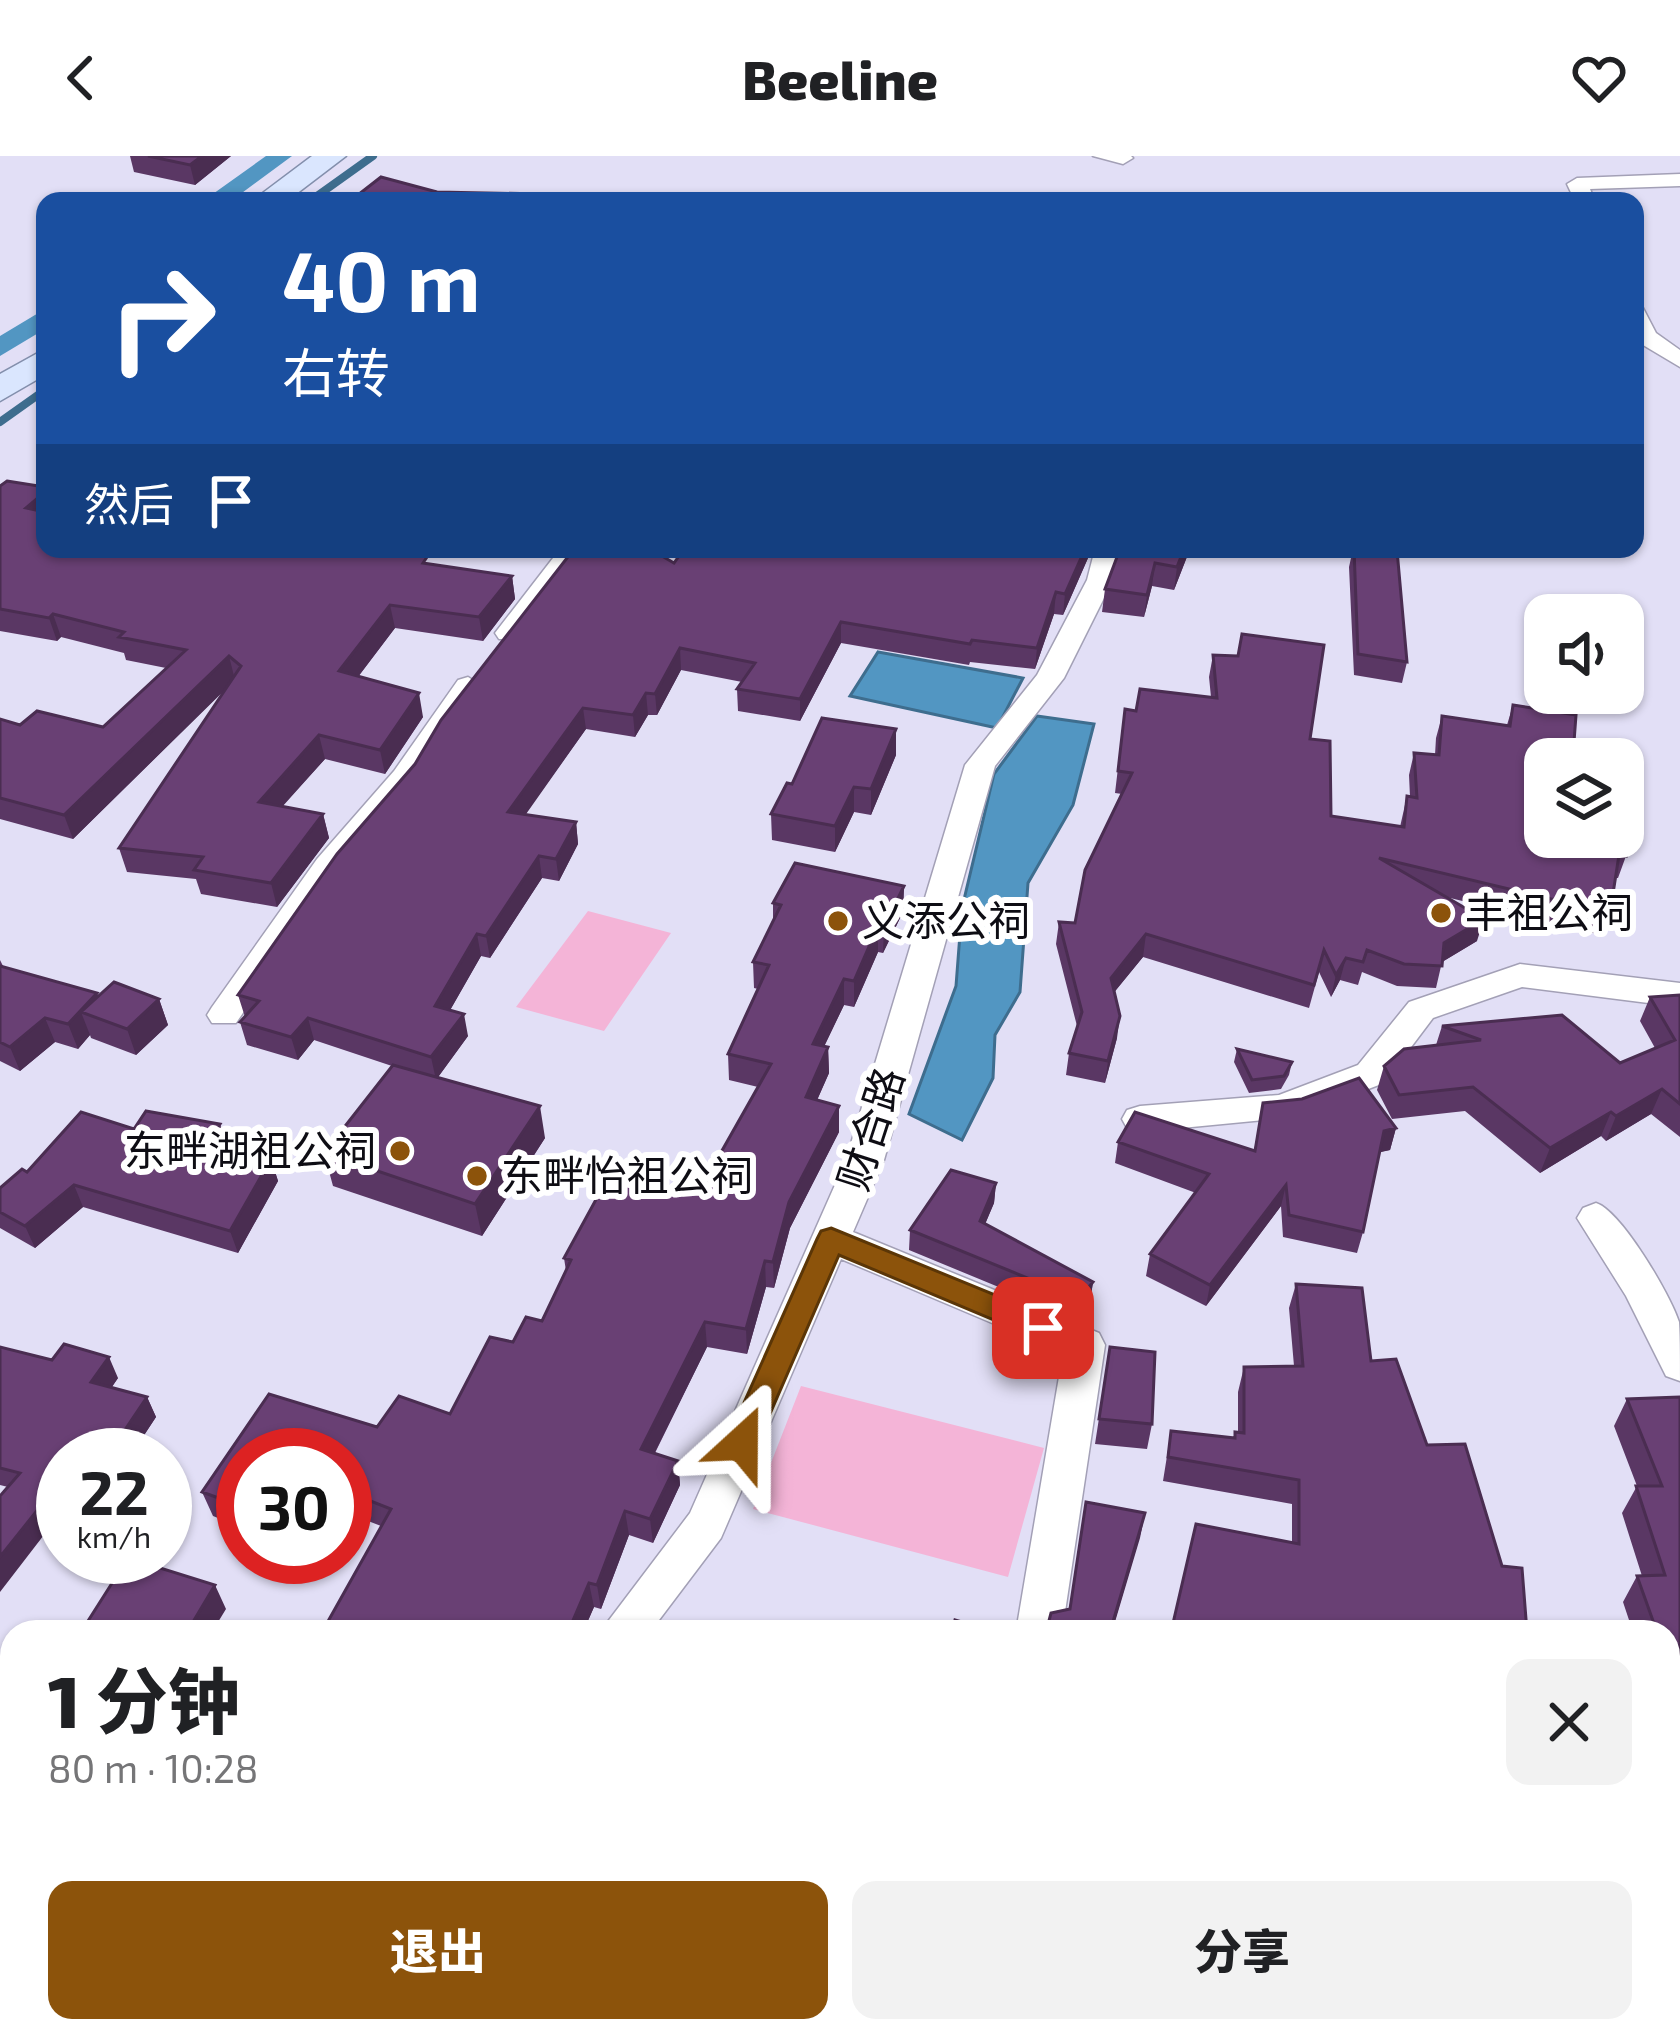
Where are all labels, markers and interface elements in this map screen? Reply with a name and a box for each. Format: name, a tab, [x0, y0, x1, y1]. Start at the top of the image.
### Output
icon: back	[48, 45, 114, 111]
icon: heart	[1566, 45, 1632, 111]
text: Beeline	[742, 46, 938, 111]
text: 40 m	[282, 228, 481, 329]
icon: right	[84, 240, 240, 396]
text: 右转	[282, 339, 390, 404]
icon: arrive	[198, 468, 264, 534]
text: 然后	[84, 476, 174, 530]
map controls	[1524, 594, 1644, 858]
button: sound	[1524, 594, 1644, 714]
button: layers	[1524, 738, 1644, 858]
place label: 丰祖公祠	[1465, 886, 1633, 936]
place label: 义添公祠	[862, 894, 1030, 944]
marker: 丰祖公祠	[1428, 900, 1454, 926]
marker: 义添公祠	[825, 908, 851, 934]
street label: 财合路	[826, 1061, 912, 1196]
place label: 东畔湖祖公祠	[124, 1124, 376, 1174]
marker: 东畔湖祖公祠	[387, 1138, 413, 1164]
place label: 东畔怡祖公祠	[501, 1149, 753, 1199]
marker: 东畔怡祖公祠	[464, 1163, 490, 1189]
pin	[992, 1277, 1094, 1379]
icon: arrive	[1010, 1295, 1076, 1361]
position arrow	[679, 1380, 805, 1506]
speed limit sign: 30	[216, 1428, 372, 1584]
text: 22	[79, 1455, 149, 1527]
text: km/h	[77, 1518, 151, 1554]
text: 1 分钟	[48, 1656, 240, 1742]
button: close	[1506, 1659, 1632, 1785]
text: 80 m · 10:28	[48, 1744, 258, 1791]
button: 退出	[48, 1881, 828, 2019]
button: 分享	[852, 1881, 1632, 2019]

